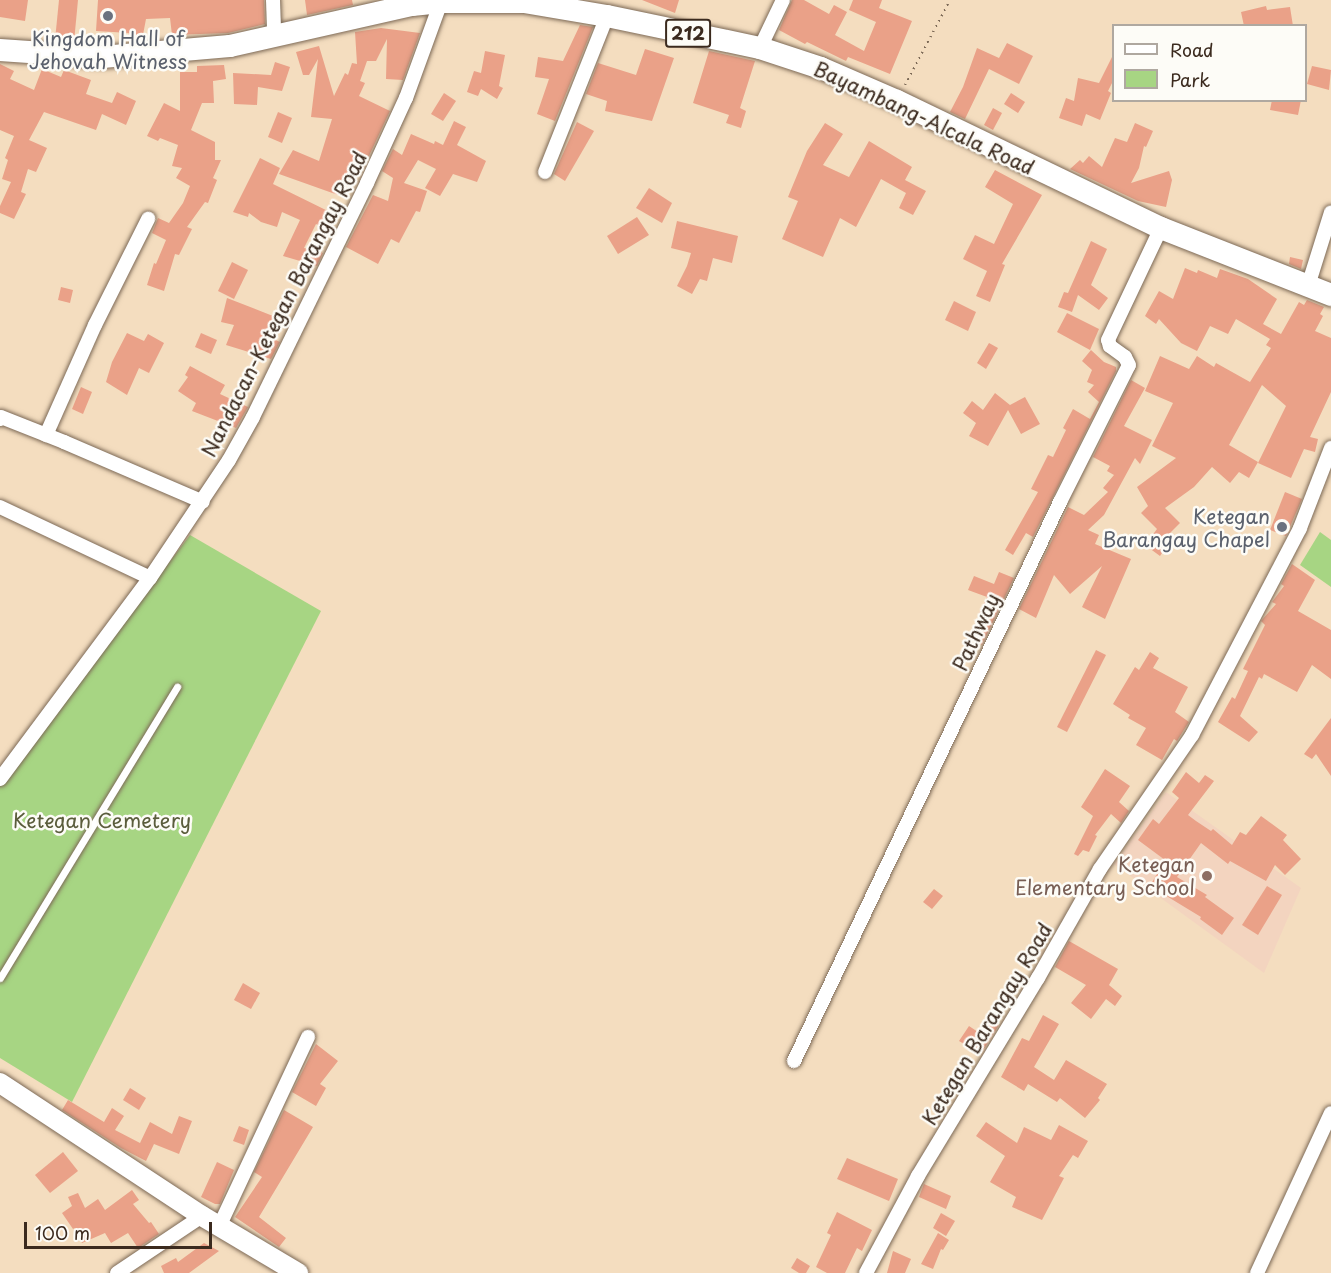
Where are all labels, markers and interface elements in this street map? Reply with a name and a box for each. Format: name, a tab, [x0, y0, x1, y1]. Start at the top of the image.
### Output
marker: Kingdom Hall of Jehovah Witness	[101, 9, 115, 23]
road number: 212	[664, 18, 712, 48]
legend	[1112, 24, 1307, 102]
place label: Kingdom Hall of Jehovah Witness	[28, 26, 188, 73]
text: Road	[1170, 36, 1214, 63]
street label: Bayambang-Alcala Road	[810, 56, 1038, 180]
text: Park	[1170, 66, 1210, 93]
street label: Nandacan-Ketegan Barangay Road	[196, 147, 372, 461]
place label: Ketegan Barangay Chapel	[1103, 504, 1270, 551]
marker: Ketegan Barangay Chapel	[1275, 520, 1289, 534]
street label: Pathway	[948, 589, 1004, 675]
park label: Ketegan Cemetery	[14, 808, 190, 832]
place label: Ketegan Elementary School	[1015, 852, 1195, 899]
marker: Ketegan Elementary School	[1200, 869, 1214, 883]
street label: Ketegan Barangay Road	[917, 918, 1057, 1130]
scale bar	[27, 1210, 214, 1248]
text: 100 m	[35, 1219, 90, 1246]

